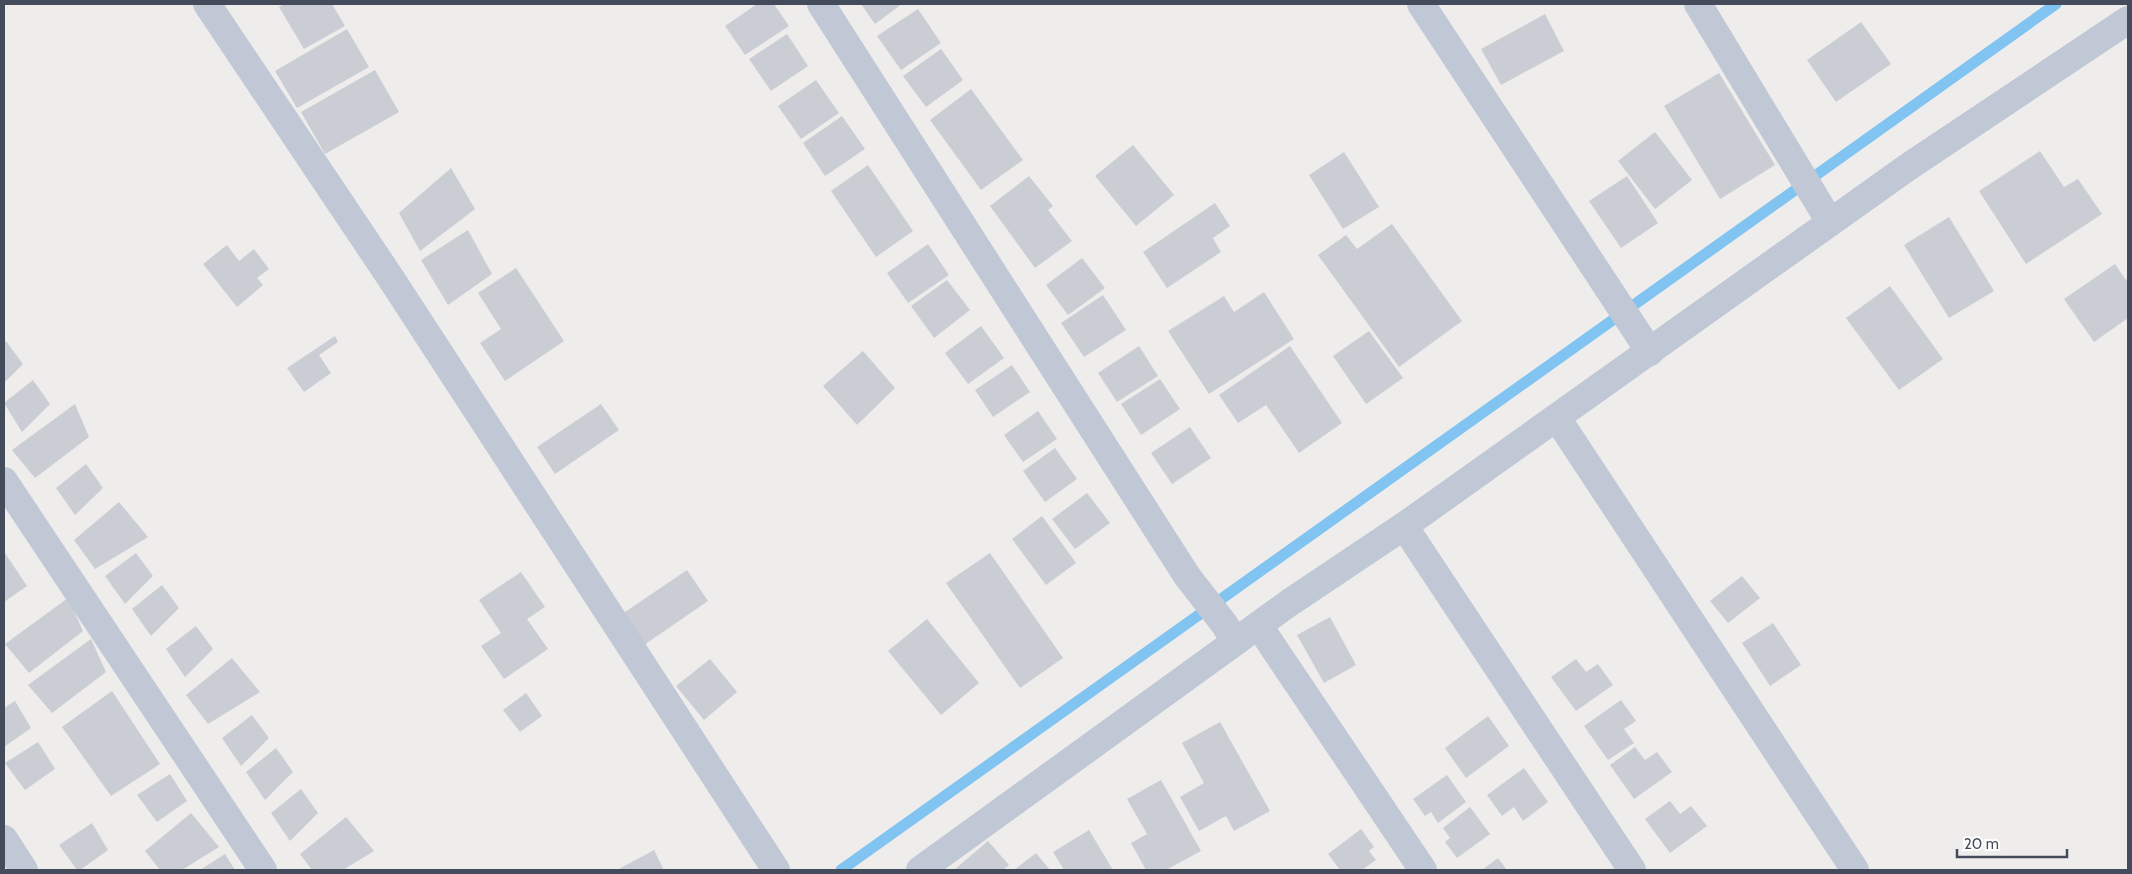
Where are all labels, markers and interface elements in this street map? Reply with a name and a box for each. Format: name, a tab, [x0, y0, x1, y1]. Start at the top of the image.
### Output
scale bar	[1957, 826, 2067, 858]
text: 20 m	[1964, 835, 1999, 853]

